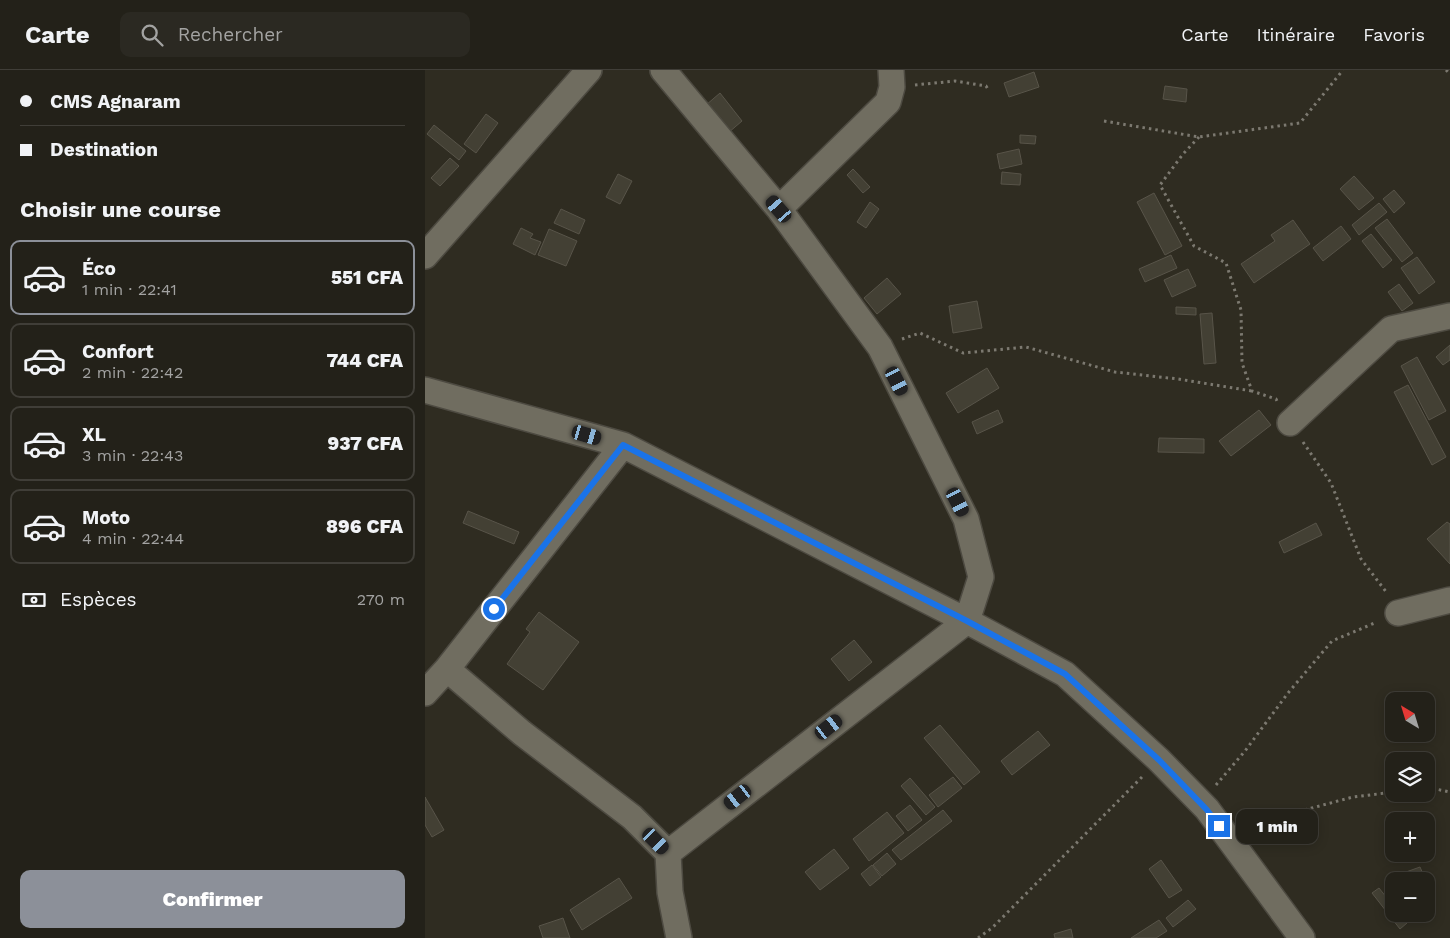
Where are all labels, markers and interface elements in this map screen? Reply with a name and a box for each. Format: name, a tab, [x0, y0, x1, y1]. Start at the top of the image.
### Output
search box	[120, 12, 470, 57]
text: Carte	[25, 21, 90, 49]
icon: search	[138, 21, 166, 49]
text: Rechercher	[178, 23, 283, 46]
text: Carte	[1181, 24, 1229, 45]
text: Itinéraire	[1257, 24, 1335, 45]
text: Favoris	[1363, 24, 1425, 45]
text: CMS Agnaram	[50, 90, 181, 113]
text: Destination	[50, 138, 158, 161]
car	[763, 193, 794, 225]
text: Choisir une course	[20, 197, 221, 222]
icon: car	[22, 255, 67, 300]
text: Éco	[82, 257, 116, 280]
text: 551 CFA	[331, 266, 403, 289]
text: 1 min · 22:41	[82, 280, 177, 299]
icon: car	[22, 338, 67, 383]
text: Confort	[82, 340, 153, 363]
text: 744 CFA	[326, 349, 403, 372]
text: 2 min · 22:42	[82, 363, 183, 382]
car	[883, 364, 910, 398]
icon: car	[22, 421, 67, 466]
text: XL	[82, 423, 106, 446]
car	[570, 424, 603, 446]
text: 937 CFA	[328, 432, 403, 455]
text: 3 min · 22:43	[82, 446, 183, 465]
car	[944, 485, 971, 519]
icon: car	[22, 504, 67, 549]
text: Moto	[82, 506, 130, 529]
text: 896 CFA	[326, 515, 403, 538]
text: 4 min · 22:44	[82, 529, 184, 548]
icon: cash	[20, 586, 48, 614]
text: Espèces	[60, 588, 137, 611]
text: 270 m	[357, 590, 405, 609]
route start	[483, 598, 505, 620]
north arrow	[1385, 692, 1435, 742]
map controls	[1385, 692, 1435, 922]
car	[812, 712, 845, 742]
button: layers	[1385, 752, 1435, 802]
car	[721, 782, 754, 812]
callout: 1 min	[1237, 808, 1319, 844]
button: +	[1385, 812, 1435, 862]
route end	[1208, 815, 1230, 837]
text: 1 min	[1256, 817, 1298, 836]
car	[640, 825, 671, 857]
button: Confirmer	[20, 870, 405, 928]
button: −	[1385, 872, 1435, 922]

